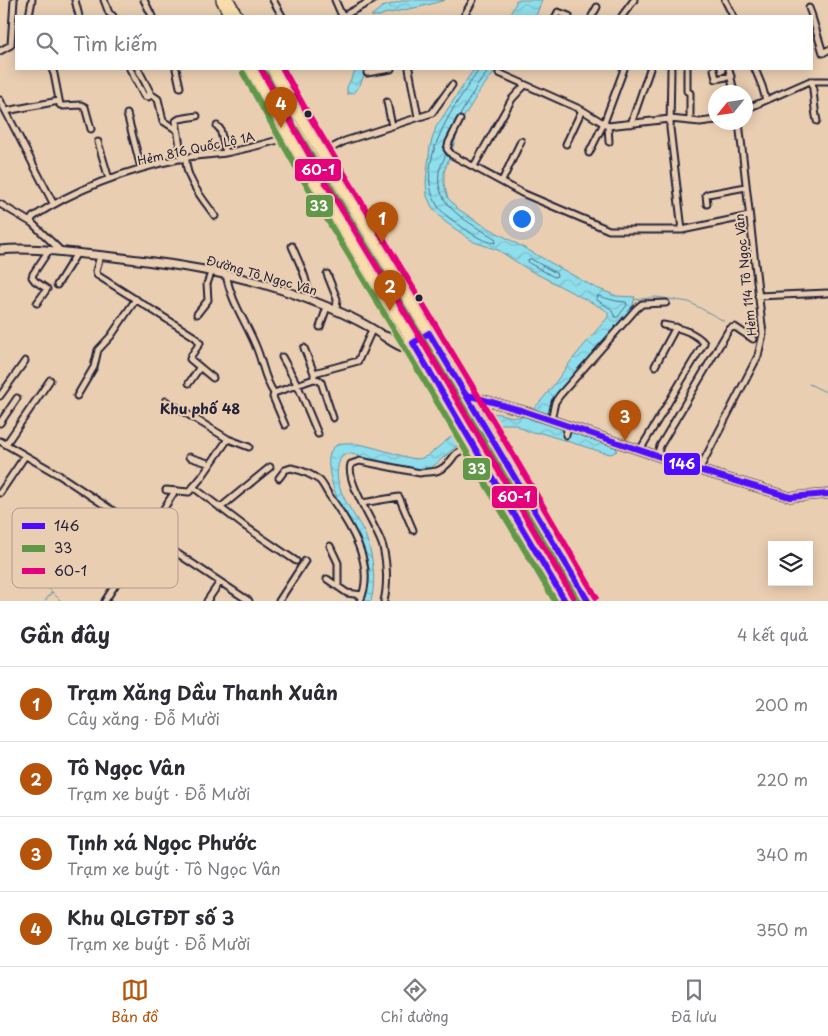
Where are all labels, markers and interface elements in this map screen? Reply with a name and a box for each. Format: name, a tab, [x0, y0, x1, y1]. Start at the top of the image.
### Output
search box	[15, 15, 813, 70]
icon: search	[33, 29, 61, 57]
text: Tìm kiếm	[73, 29, 158, 57]
north arrow	[708, 85, 753, 130]
pin: 4	[265, 87, 297, 128]
unlabelled marker	[303, 109, 313, 119]
street label: Hẻm 816 Quốc Lộ 1A	[136, 127, 257, 169]
line badge: 60-1	[294, 158, 342, 182]
text: 60-1	[301, 159, 335, 180]
line badge: 33	[305, 194, 334, 218]
text: 33	[310, 195, 328, 216]
pin: 1	[366, 202, 398, 243]
your location	[509, 206, 535, 232]
street label: Hẻm 114 Tô Ngọc Vân	[730, 213, 760, 337]
street label: Đường Tô Ngọc Vân	[204, 251, 320, 299]
pin: 2	[374, 270, 406, 311]
unlabelled marker	[414, 293, 424, 303]
district label: Khu phố 48	[160, 398, 240, 419]
pin: 3	[609, 400, 641, 441]
line badge: 146	[663, 452, 701, 476]
text: 146	[669, 453, 695, 474]
line badge: 33	[462, 457, 491, 481]
text: 33	[468, 458, 486, 479]
line badge: 60-1	[491, 485, 538, 509]
text: 60-1	[497, 486, 531, 507]
legend	[12, 508, 178, 588]
text: 146	[54, 515, 80, 536]
text: 33	[54, 537, 72, 558]
map controls	[768, 541, 813, 586]
button: layers	[768, 541, 813, 586]
text: 60-1	[54, 560, 87, 581]
text: Gần đây	[20, 618, 110, 650]
text: 4 kết quả	[737, 622, 808, 646]
text: Trạm Xăng Dầu Thanh Xuân	[67, 678, 338, 706]
text: 1	[32, 692, 40, 716]
text: 200 m	[755, 692, 808, 716]
text: Cây xăng · Đỗ Mười	[67, 706, 220, 730]
text: Tô Ngọc Vân	[67, 753, 185, 781]
text: 2	[30, 767, 42, 791]
text: 220 m	[757, 767, 808, 791]
text: Trạm xe buýt · Đỗ Mười	[67, 781, 250, 805]
text: Tịnh xá Ngọc Phước	[67, 828, 257, 856]
text: 3	[31, 842, 41, 866]
text: 340 m	[756, 842, 808, 866]
text: Trạm xe buýt · Tô Ngọc Vân	[67, 856, 281, 880]
text: Khu QLGTĐT số 3	[67, 903, 234, 931]
text: 4	[31, 917, 41, 941]
text: 350 m	[756, 917, 808, 941]
text: Trạm xe buýt · Đỗ Mười	[67, 931, 250, 955]
tab: Bản đồ	[111, 976, 158, 1027]
tab: Chỉ đường	[381, 976, 449, 1027]
tab: Đã lưu	[671, 976, 717, 1027]

